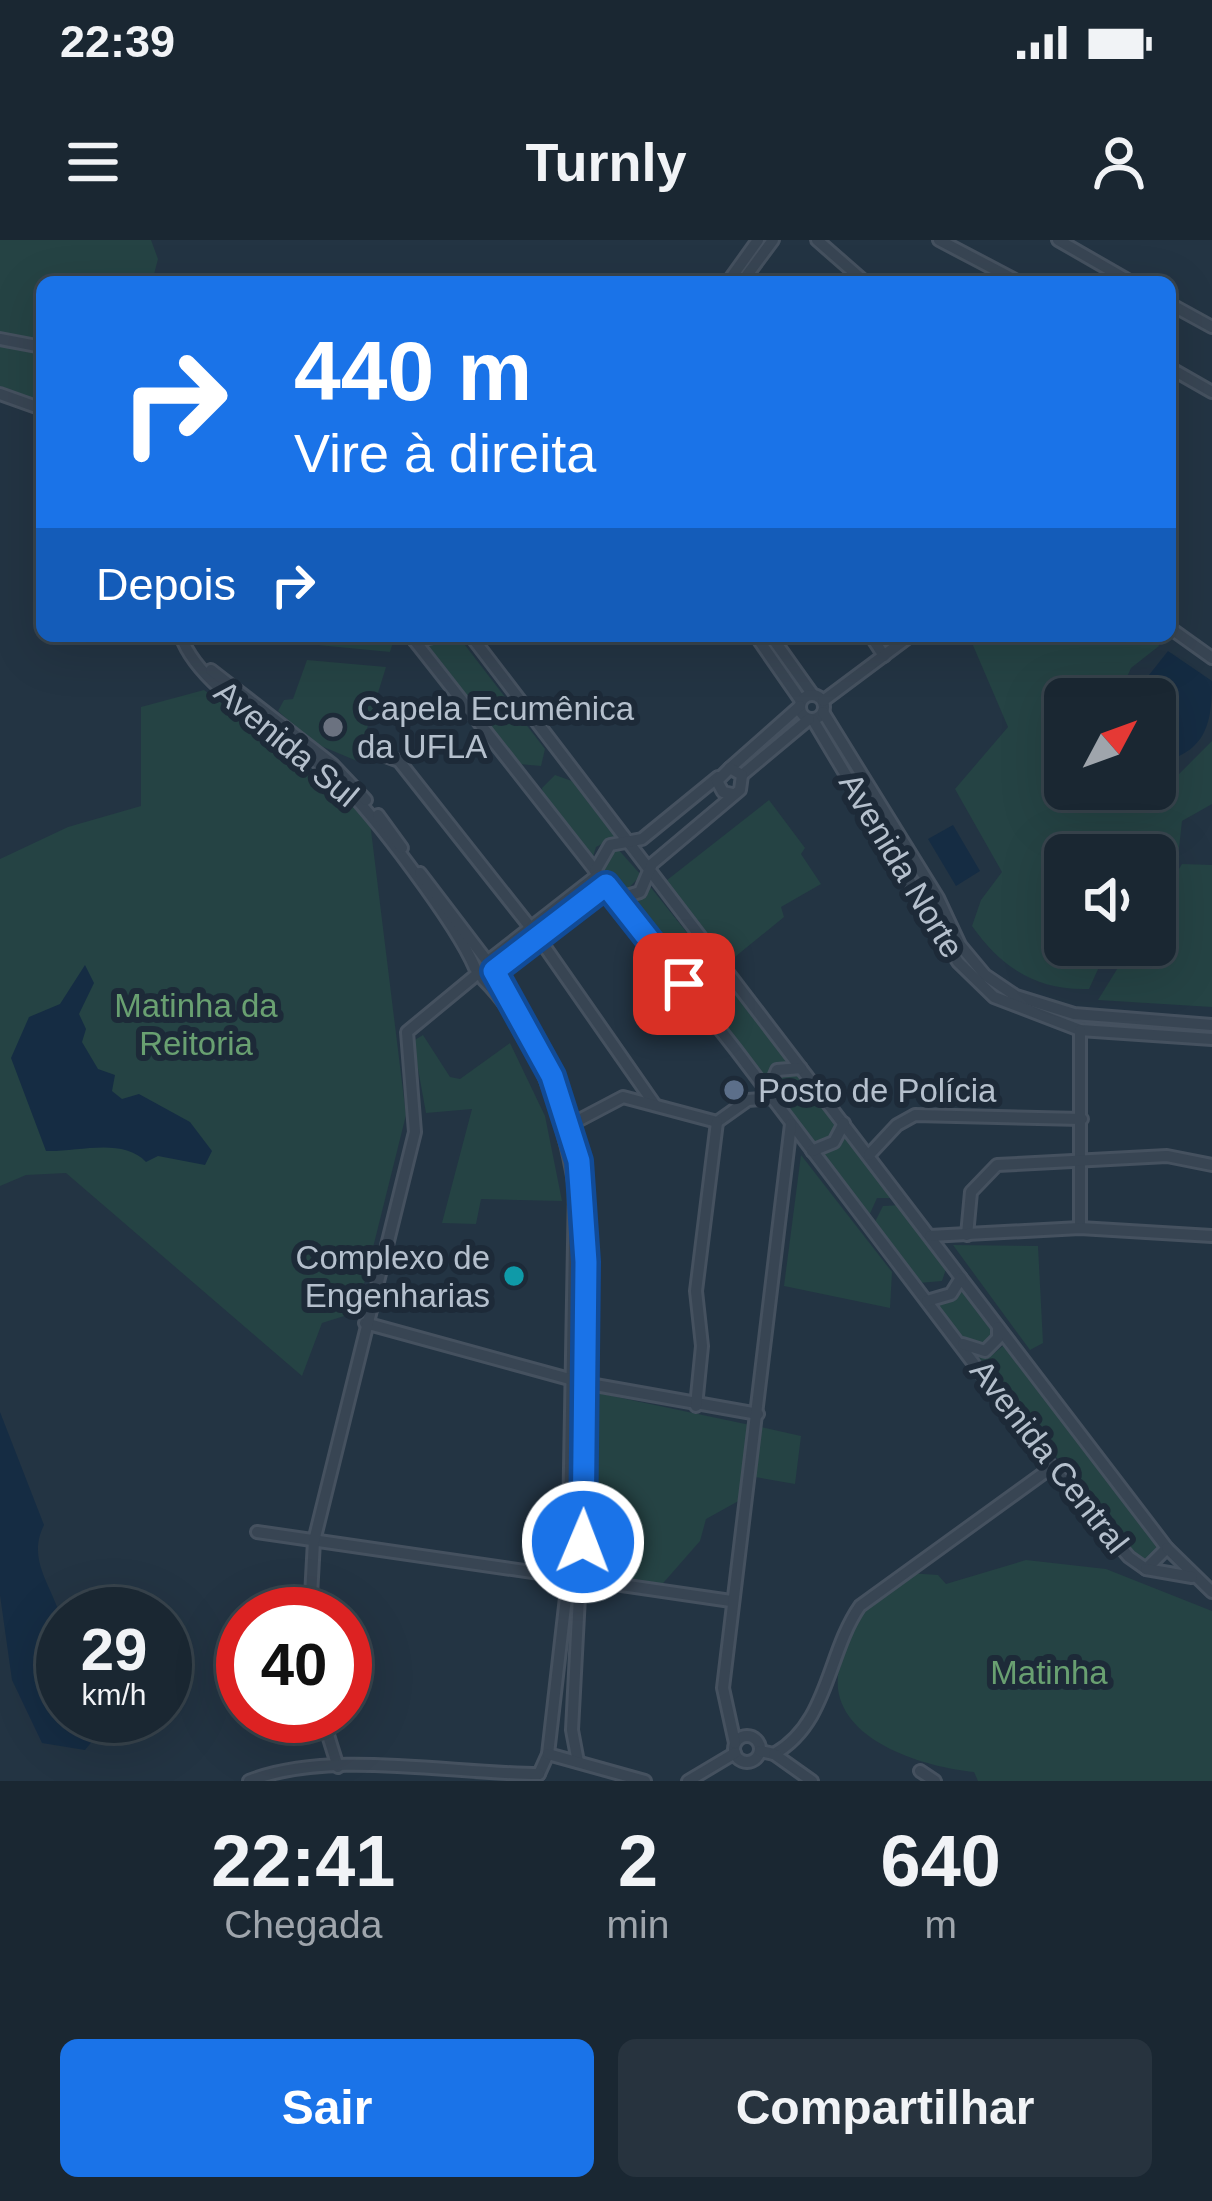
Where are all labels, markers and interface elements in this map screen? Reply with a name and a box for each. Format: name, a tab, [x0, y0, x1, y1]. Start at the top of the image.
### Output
text: 22:39	[60, 16, 175, 67]
icon: menu	[60, 129, 126, 195]
icon: person	[1086, 129, 1152, 195]
text: Turnly	[526, 132, 687, 192]
icon: right	[96, 324, 252, 480]
text: 440 m	[294, 324, 532, 418]
text: Vire à direita	[294, 423, 596, 483]
icon: right	[260, 552, 326, 618]
text: Depois	[96, 559, 236, 610]
street label: Avenida Sul	[208, 673, 366, 814]
north arrow	[1044, 678, 1176, 810]
map controls	[1044, 678, 1176, 966]
place label: Capela Ecumênica da UFLA	[357, 690, 635, 765]
marker: Capela Ecumênica da UFLA	[320, 714, 346, 740]
street label: Avenida Norte	[832, 766, 971, 964]
button: sound	[1044, 834, 1176, 966]
pin	[633, 933, 735, 1035]
icon: arrive	[651, 951, 717, 1017]
park label: Matinha da Reitoria	[114, 987, 278, 1062]
place label: Posto de Polícia	[758, 1072, 997, 1109]
marker: Posto de Polícia	[721, 1077, 747, 1103]
place label: Complexo de Engenharias	[296, 1239, 490, 1314]
marker: Complexo de Engenharias	[501, 1263, 527, 1289]
street label: Avenida Central	[963, 1353, 1136, 1560]
position arrow	[520, 1479, 646, 1605]
speed limit sign: 40	[216, 1587, 372, 1743]
text: 29	[81, 1616, 147, 1683]
park label: Matinha	[990, 1654, 1108, 1691]
text: km/h	[81, 1678, 147, 1711]
text: 22:41	[211, 1821, 395, 1901]
text: 2	[618, 1821, 658, 1901]
text: 640	[881, 1821, 1001, 1901]
text: Chegada	[224, 1903, 382, 1946]
text: min	[607, 1903, 669, 1946]
text: m	[924, 1903, 957, 1946]
button: Sair	[60, 2039, 594, 2177]
button: Compartilhar	[618, 2039, 1152, 2177]

